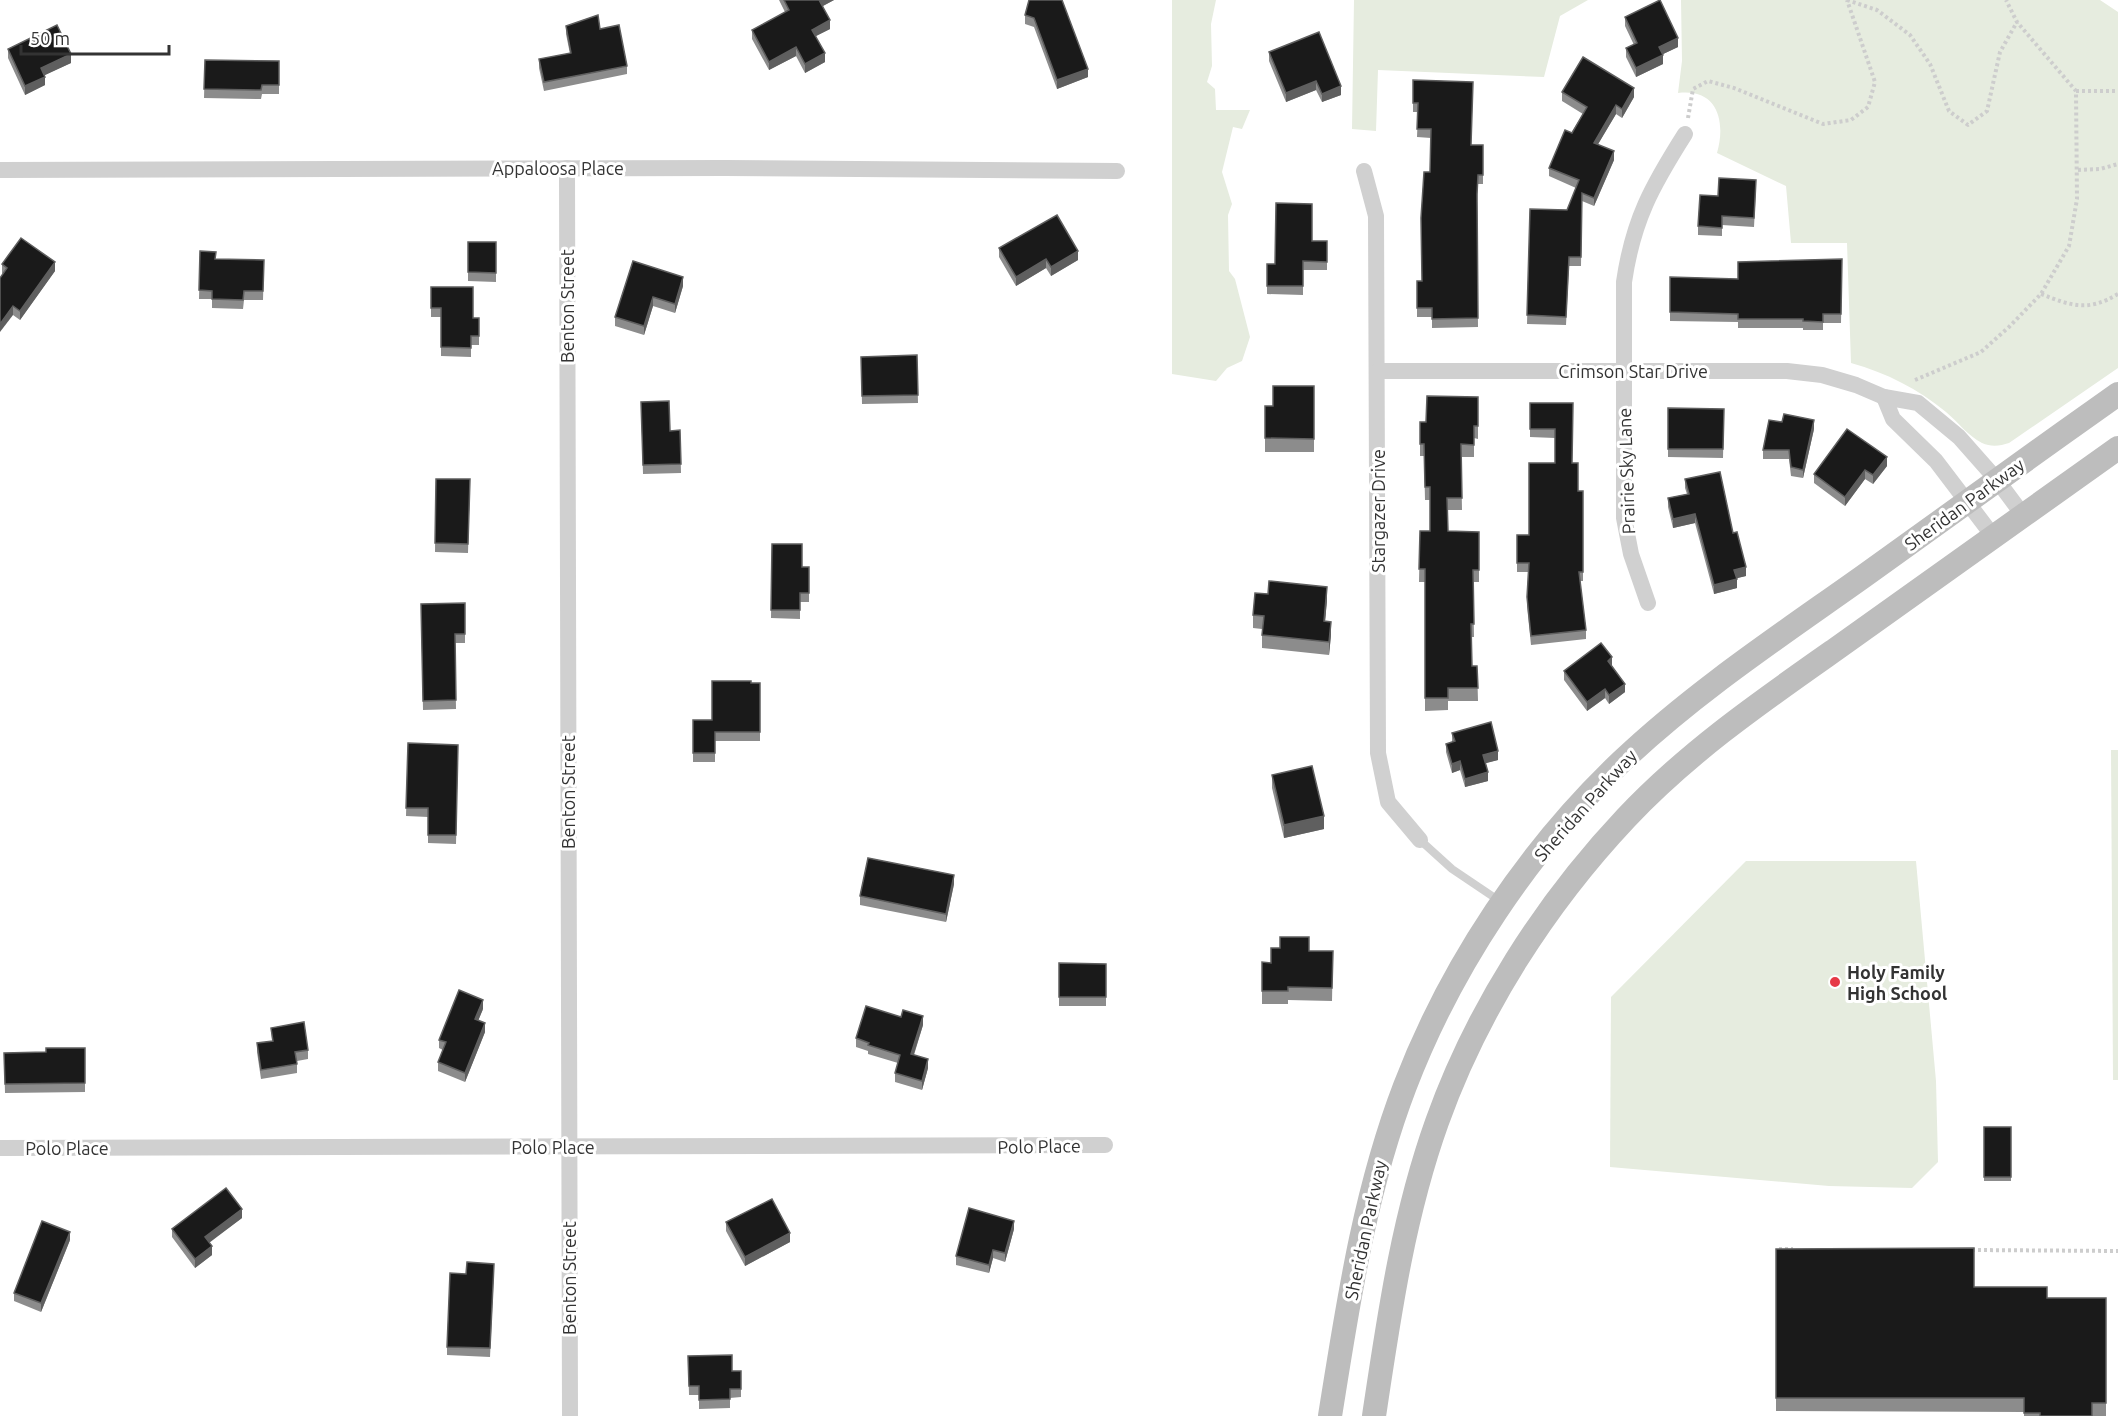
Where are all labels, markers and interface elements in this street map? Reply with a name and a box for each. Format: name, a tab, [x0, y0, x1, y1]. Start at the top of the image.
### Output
scale bar	[21, 18, 170, 56]
text: 50 m	[30, 28, 70, 48]
street label: Appaloosa Place	[492, 158, 624, 178]
street label: Benton Street	[557, 249, 577, 363]
street label: Crimson Star Drive	[1558, 361, 1708, 381]
street label: Prairie Sky Lane	[1614, 407, 1638, 535]
street label: Stargazer Drive	[1368, 449, 1388, 573]
street label: Sheridan Parkway	[1900, 454, 2028, 554]
street label: Benton Street	[558, 735, 578, 849]
street label: Sheridan Parkway	[1530, 745, 1640, 865]
place label: Holy Family High School	[1847, 962, 1948, 1003]
marker: Holy Family High School	[1828, 975, 1842, 989]
street label: Polo Place	[997, 1135, 1081, 1157]
street label: Polo Place	[511, 1137, 595, 1157]
street label: Polo Place	[25, 1138, 109, 1158]
street label: Sheridan Parkway	[1340, 1158, 1390, 1302]
street label: Benton Street	[559, 1221, 579, 1335]

